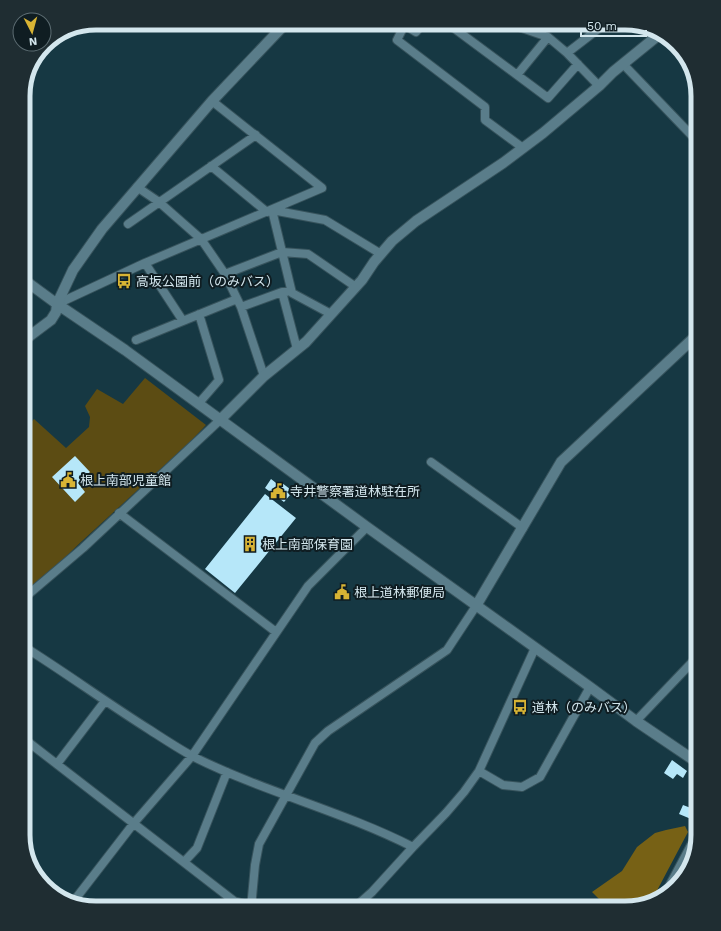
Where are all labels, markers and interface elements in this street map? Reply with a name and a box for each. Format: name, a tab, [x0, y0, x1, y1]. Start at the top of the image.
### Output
north arrow	[12, 12, 52, 52]
scale bar	[581, 12, 646, 38]
text: 50 m	[587, 19, 617, 33]
text: N	[28, 35, 38, 48]
bus stop icon: 高坂公園前（のみバス）	[115, 272, 133, 290]
place label: 高坂公園前（のみバス）	[136, 274, 279, 289]
public building icon: 根上南部児童館	[59, 471, 77, 489]
place label: 根上南部児童館	[80, 473, 171, 488]
public building icon: 寺井警察署道林駐在所	[269, 482, 287, 500]
place label: 寺井警察署道林駐在所	[290, 484, 420, 499]
building icon: 根上南部保育園	[241, 535, 259, 553]
place label: 根上南部保育園	[262, 537, 353, 552]
public building icon: 根上道林郵便局	[333, 583, 351, 601]
place label: 根上道林郵便局	[354, 585, 445, 600]
bus stop icon: 道林（のみバス）	[511, 698, 529, 716]
place label: 道林（のみバス）	[532, 700, 636, 715]

